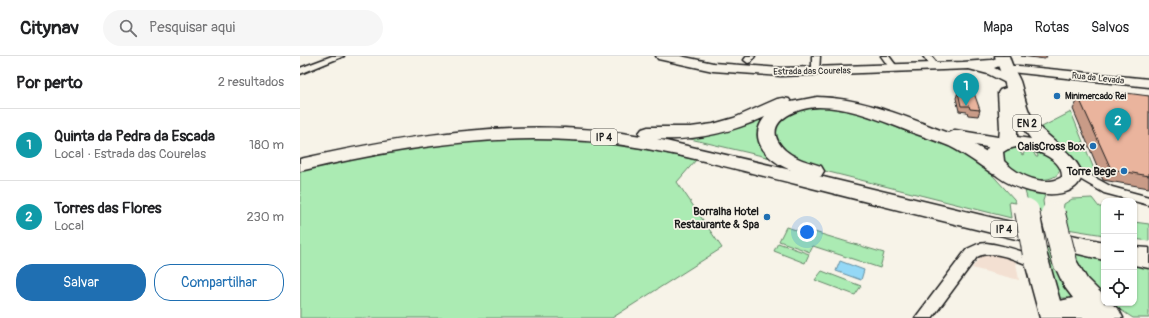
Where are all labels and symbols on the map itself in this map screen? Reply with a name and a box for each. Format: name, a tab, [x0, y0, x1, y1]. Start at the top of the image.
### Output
street label: Estrada das Courelas	[773, 65, 851, 78]
street label: Rua da Levada	[1071, 70, 1125, 87]
pin: 1	[953, 73, 979, 106]
marker: Minimercado Rei	[1052, 91, 1062, 101]
place label: Minimercado Rei	[1065, 91, 1127, 102]
pin: 2	[1105, 108, 1131, 141]
road number: EN 2	[1013, 115, 1041, 131]
road number: IP 4	[591, 129, 617, 145]
place label: CalisCross Box	[1017, 140, 1085, 153]
marker: CalisCross Box	[1088, 141, 1098, 151]
place label: Torre Bege	[1065, 165, 1117, 178]
marker: Torre Bege	[1119, 166, 1129, 176]
place label: Borralha Hotel Restaurante & Spa	[674, 205, 759, 231]
marker: Borralha Hotel Restaurante & Spa	[762, 212, 772, 222]
road number: IP 4	[991, 221, 1017, 237]
your location	[797, 222, 817, 242]

